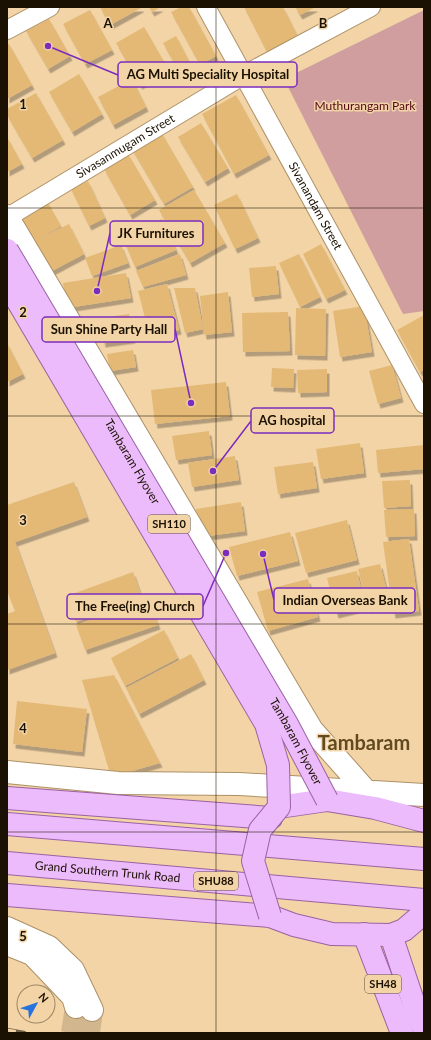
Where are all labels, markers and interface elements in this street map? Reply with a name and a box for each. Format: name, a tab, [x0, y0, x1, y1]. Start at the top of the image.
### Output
text: A	[102, 15, 113, 31]
text: B	[319, 15, 328, 31]
callout: AG Multi Speciality Hospital	[118, 62, 297, 87]
text: AG Multi Speciality Hospital	[126, 66, 289, 82]
text: 1	[19, 96, 27, 112]
park label: Muthurangam Park	[315, 98, 416, 113]
street label: Sivasanmugam Street	[73, 110, 178, 181]
street label: Sivanandam Street	[286, 159, 346, 253]
callout: JK Furnitures	[110, 221, 203, 246]
text: JK Furnitures	[118, 225, 195, 241]
text: 2	[19, 304, 27, 320]
callout: Sun Shine Party Hall	[42, 317, 175, 342]
text: Sun Shine Party Hall	[51, 321, 167, 337]
callout: AG hospital	[251, 408, 334, 433]
text: AG hospital	[257, 412, 326, 428]
street label: Tambaram Flyover	[102, 416, 164, 507]
text: 3	[19, 512, 27, 528]
road number: SH110	[148, 515, 190, 533]
callout: Indian Overseas Bank	[274, 588, 415, 613]
text: Indian Overseas Bank	[282, 592, 408, 608]
callout: The Free(ing) Church	[67, 594, 203, 619]
text: The Free(ing) Church	[75, 598, 195, 614]
street label: Tambaram Flyover	[266, 695, 326, 788]
text: 4	[19, 720, 27, 736]
district label: Tambaram	[318, 730, 410, 754]
street label: Grand Southern Trunk Road	[34, 858, 181, 885]
road number: SHU88	[194, 872, 238, 890]
text: 5	[19, 928, 27, 944]
road number: SH48	[365, 975, 401, 993]
north arrow	[16, 984, 56, 1024]
text: N	[36, 990, 52, 1005]

